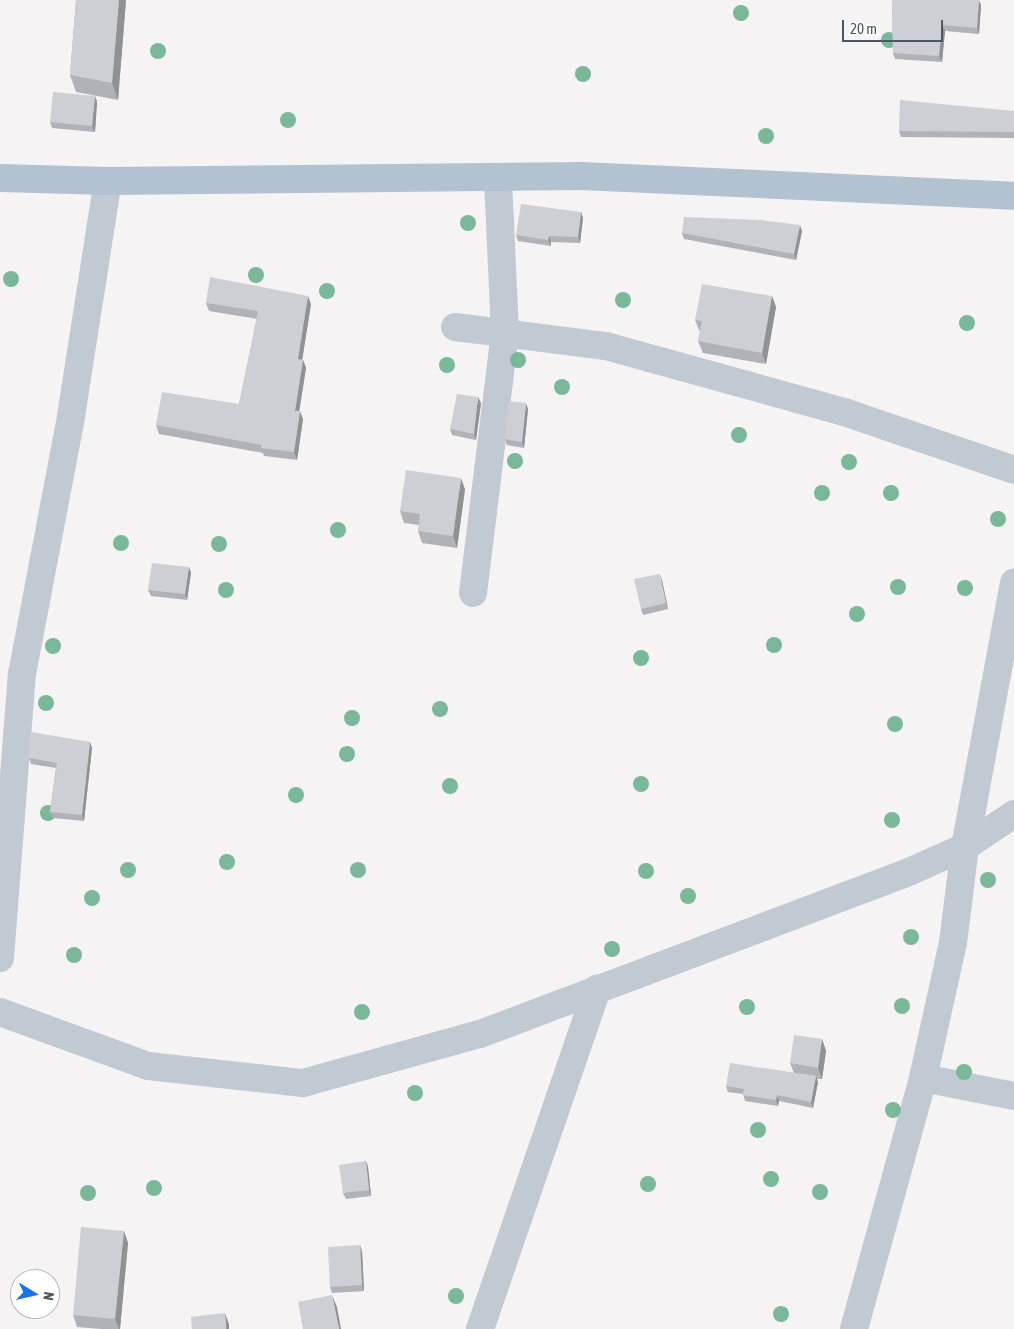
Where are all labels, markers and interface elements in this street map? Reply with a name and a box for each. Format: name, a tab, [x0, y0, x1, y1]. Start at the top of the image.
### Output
scale bar	[844, 10, 945, 42]
text: 20 m	[850, 20, 877, 37]
north arrow	[10, 1269, 60, 1319]
text: N	[40, 1291, 57, 1302]

